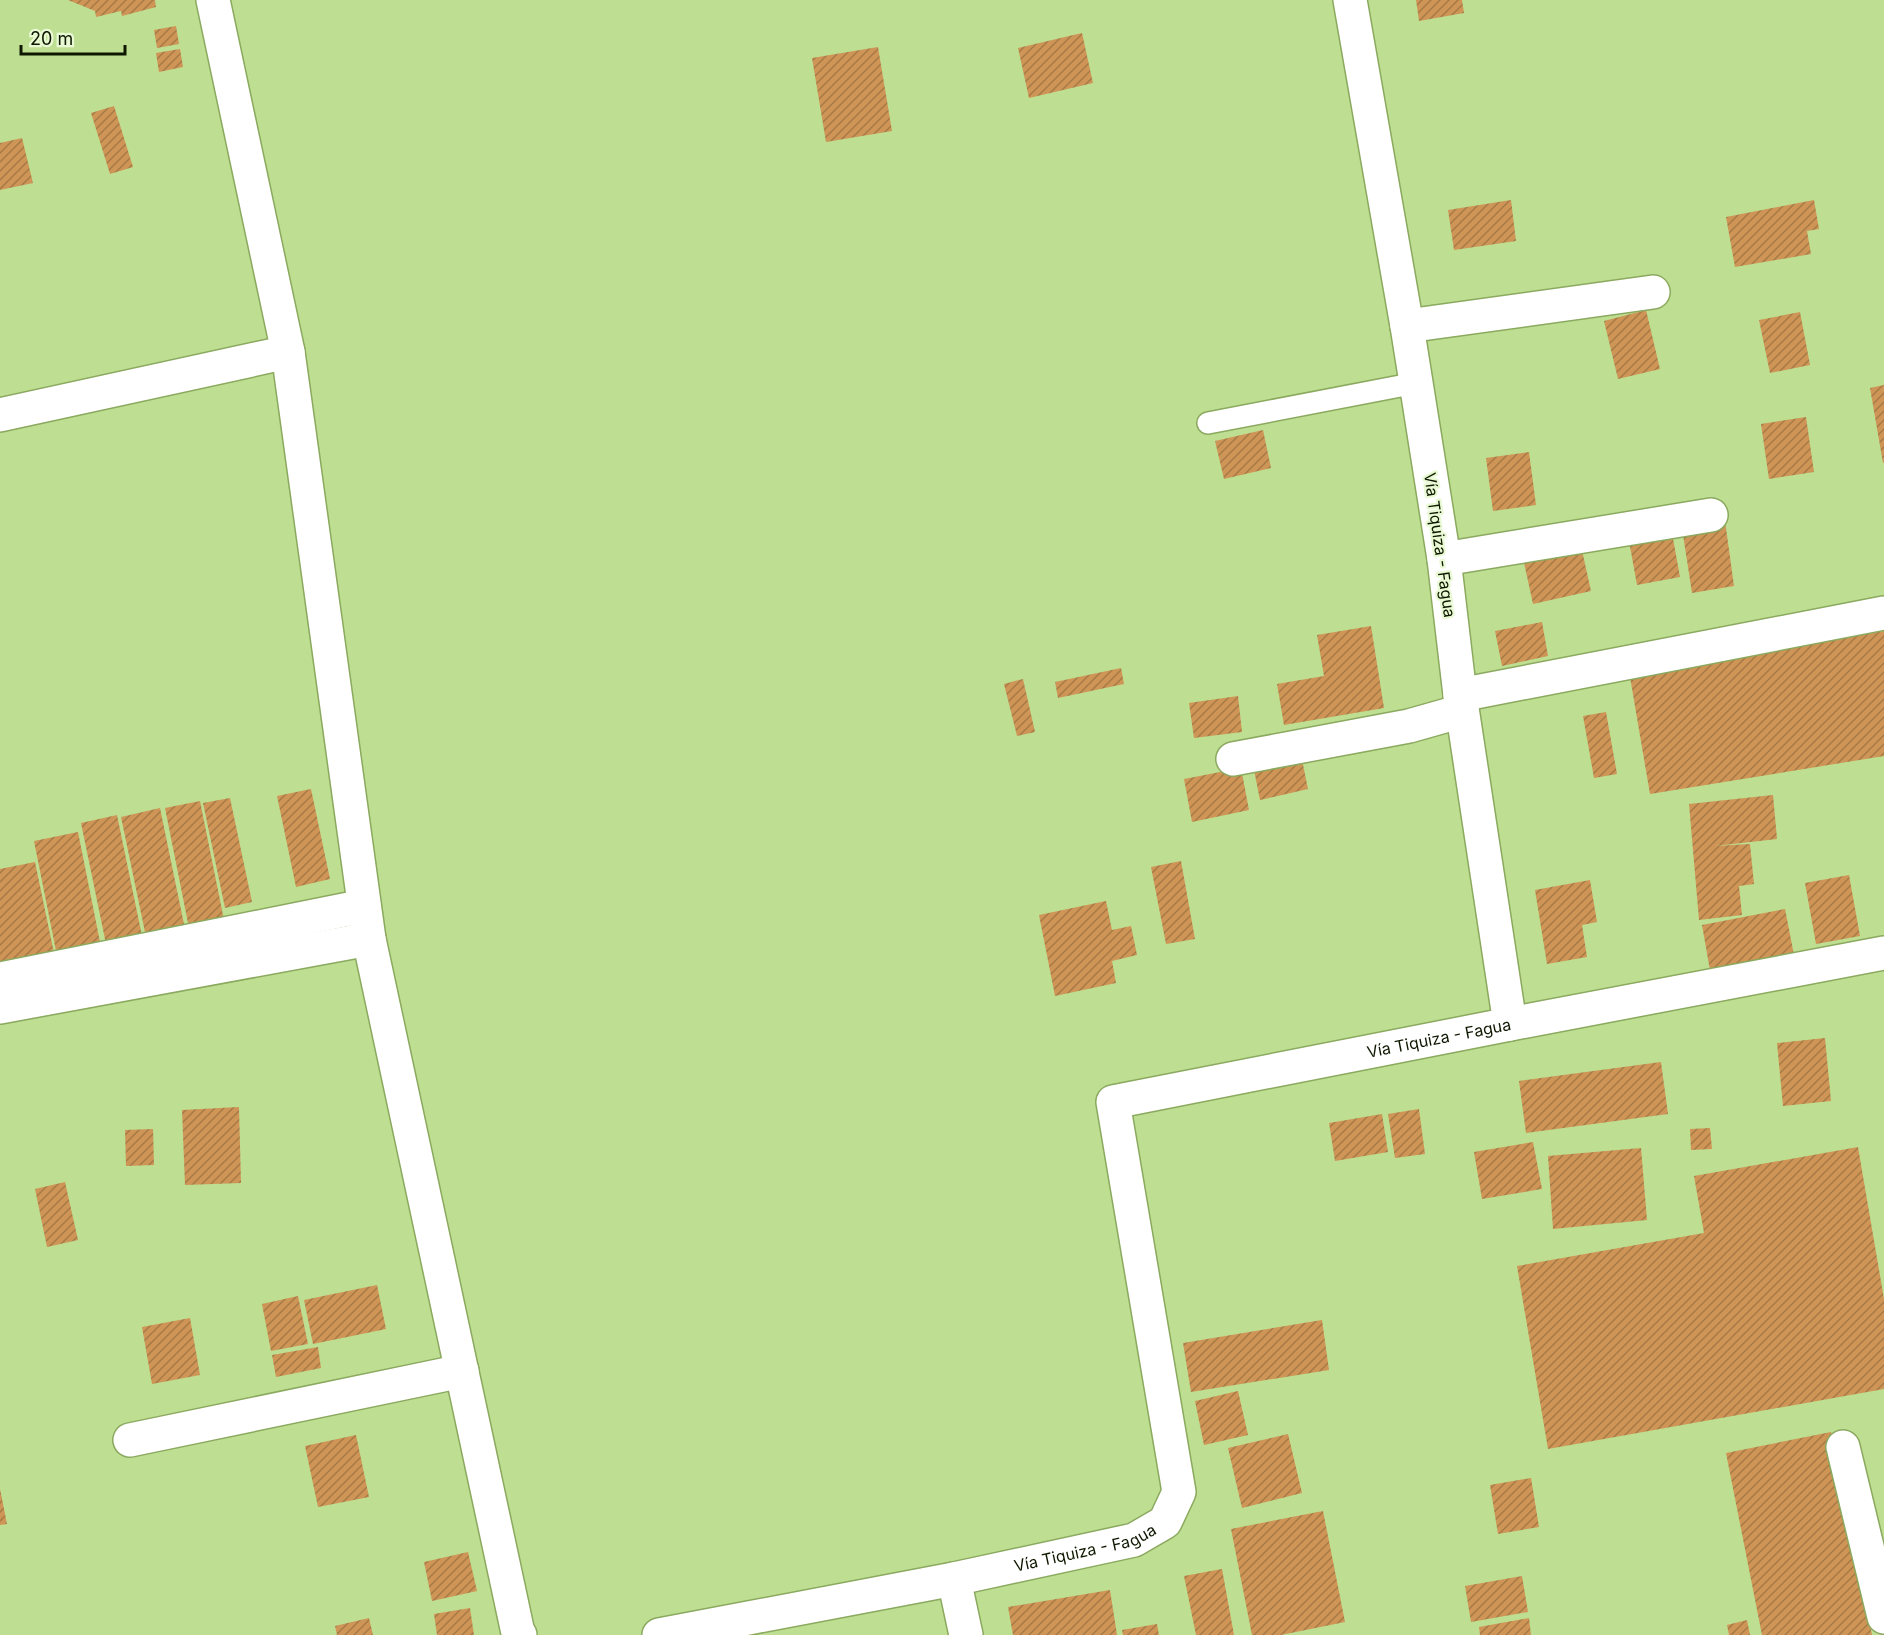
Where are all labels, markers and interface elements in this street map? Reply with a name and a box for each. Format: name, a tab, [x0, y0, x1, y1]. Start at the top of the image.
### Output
scale bar	[21, 18, 124, 56]
text: 20 m	[30, 28, 73, 49]
street label: Vía Tiquiza - Fagua	[1420, 471, 1460, 619]
street label: Vía Tiquiza - Fagua	[1365, 1014, 1513, 1062]
street label: Vía Tiquiza - Fagua	[1012, 1519, 1159, 1576]

